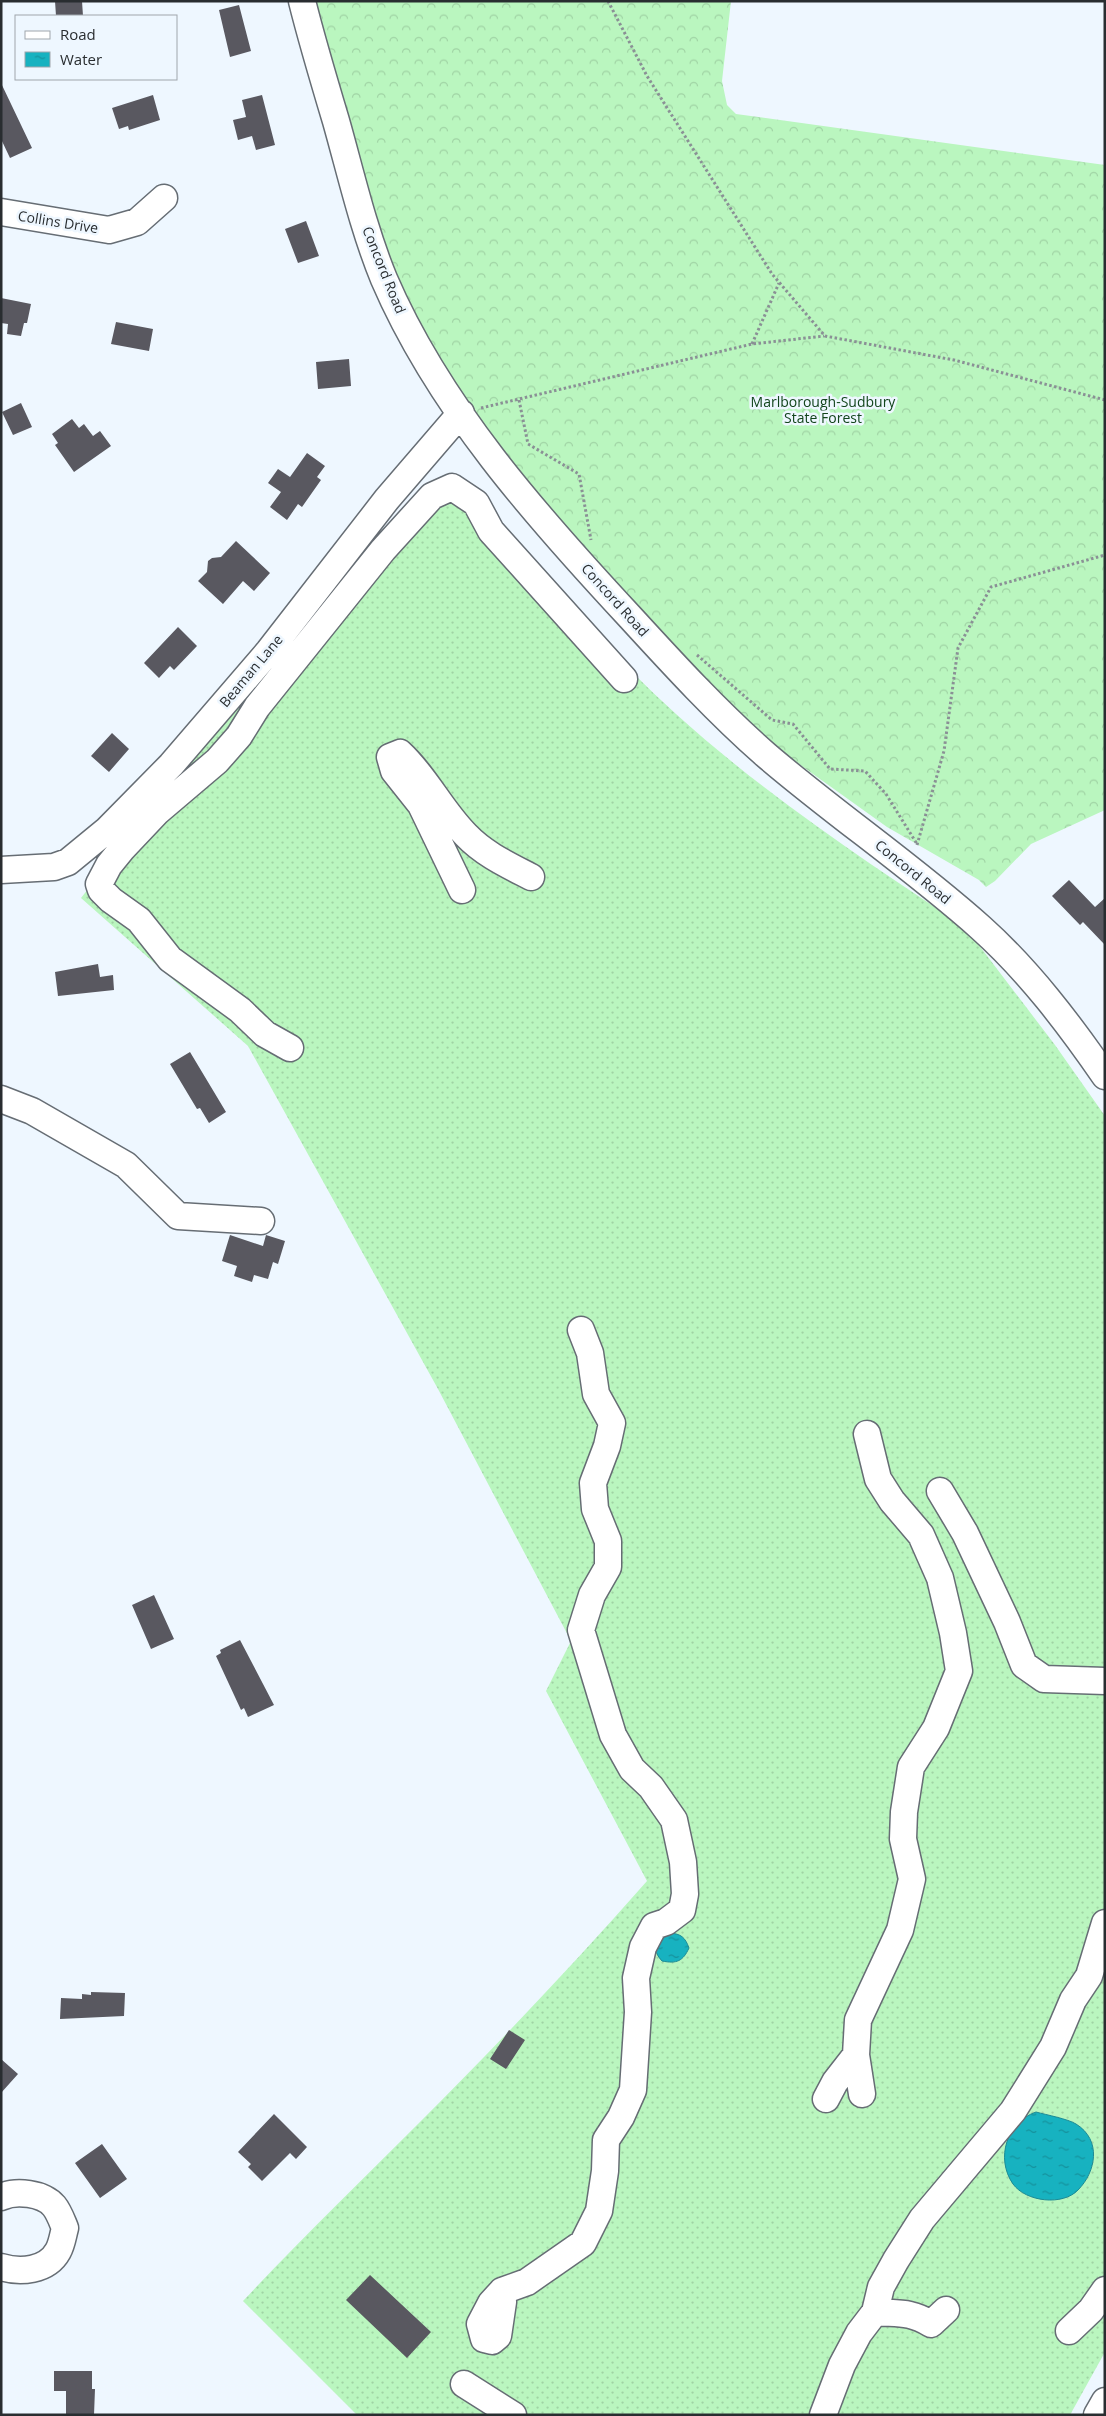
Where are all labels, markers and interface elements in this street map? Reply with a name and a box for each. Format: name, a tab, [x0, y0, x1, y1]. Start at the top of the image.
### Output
legend	[15, 15, 178, 80]
text: Road	[60, 24, 96, 44]
text: Water	[60, 49, 102, 69]
street label: Collins Drive	[17, 206, 100, 237]
street label: Concord Road	[358, 223, 411, 316]
park label: Marlborough-Sudbury State Forest	[751, 392, 896, 427]
street label: Concord Road	[577, 559, 653, 640]
street label: Beaman Lane	[215, 630, 287, 711]
street label: Concord Road	[871, 835, 955, 908]

